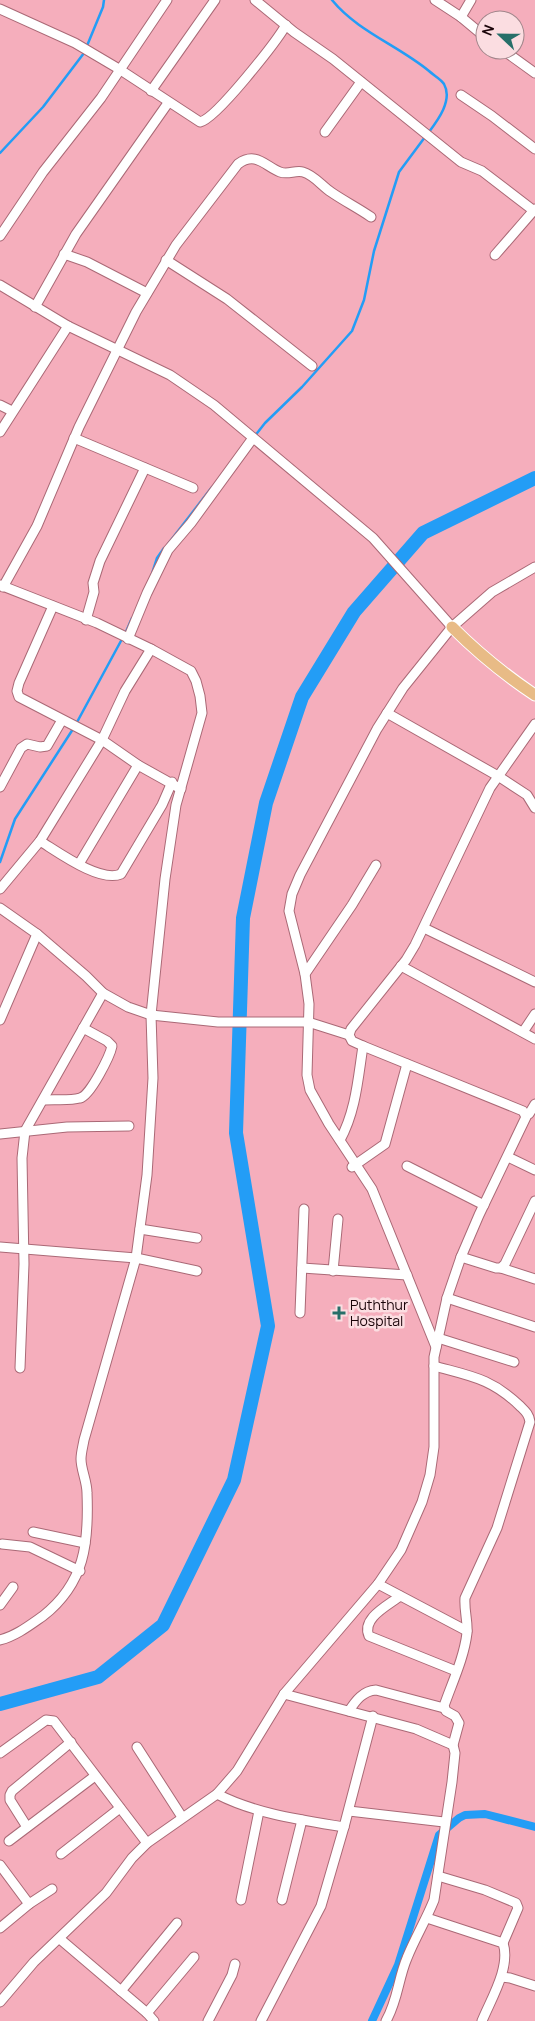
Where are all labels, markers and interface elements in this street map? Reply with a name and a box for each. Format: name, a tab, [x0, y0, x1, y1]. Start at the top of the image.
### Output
north arrow	[475, 10, 525, 60]
text: N	[477, 22, 498, 38]
place label: Puththur Hospital	[350, 1295, 408, 1330]
marker: Puththur Hospital	[332, 1306, 346, 1320]

